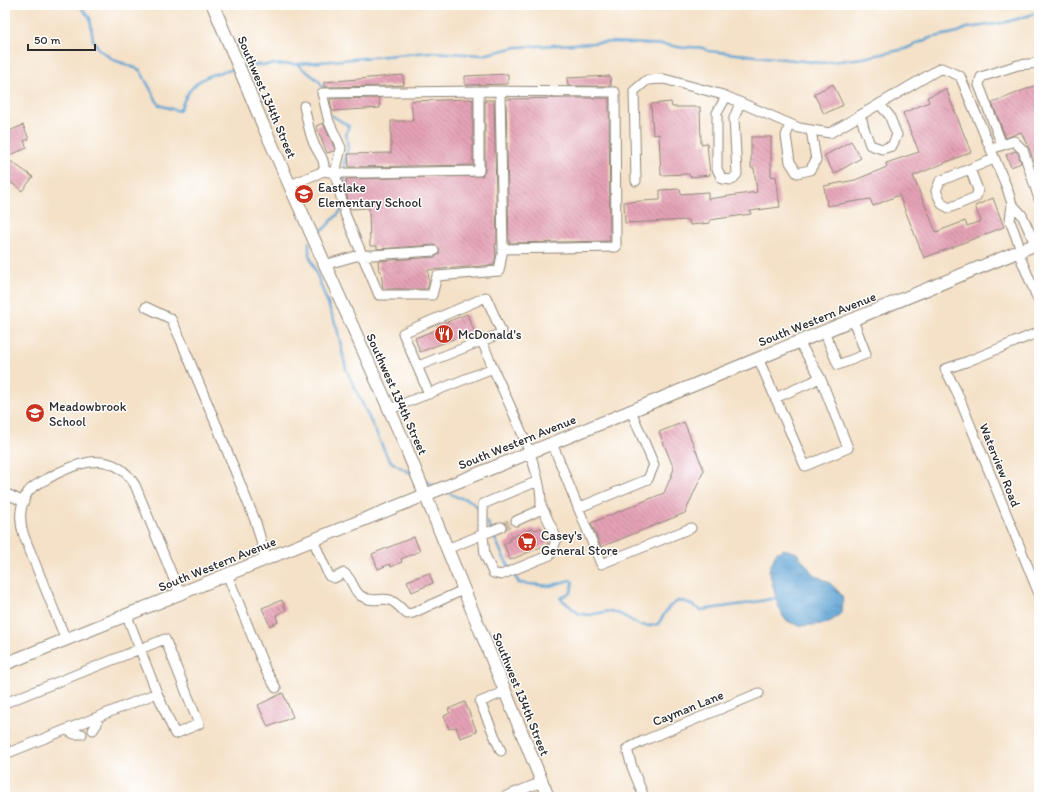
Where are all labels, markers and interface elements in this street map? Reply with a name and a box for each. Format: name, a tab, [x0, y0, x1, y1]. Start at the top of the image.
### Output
scale bar	[28, 26, 95, 52]
text: 50 m	[34, 33, 60, 47]
street label: Southwest 134th Street	[234, 33, 300, 161]
place label: Eastlake Elementary School	[318, 180, 422, 210]
school or university icon: Eastlake Elementary School	[293, 183, 315, 205]
street label: South Western Avenue	[756, 288, 878, 350]
restaurant icon: McDonald's	[433, 323, 455, 345]
place label: McDonald's	[458, 327, 522, 342]
street label: Southwest 134th Street	[363, 331, 431, 457]
place label: Meadowbrook School	[49, 399, 127, 429]
school or university icon: Meadowbrook School	[24, 402, 46, 424]
street label: South Western Avenue	[456, 411, 578, 473]
street label: Waterview Road	[976, 421, 1024, 509]
place label: Casey's General Store	[541, 528, 618, 558]
supermarket icon: Casey's General Store	[516, 531, 538, 553]
street label: South Western Avenue	[156, 533, 278, 595]
street label: Southwest 134th Street	[489, 630, 553, 758]
street label: Cayman Lane	[650, 687, 726, 729]

